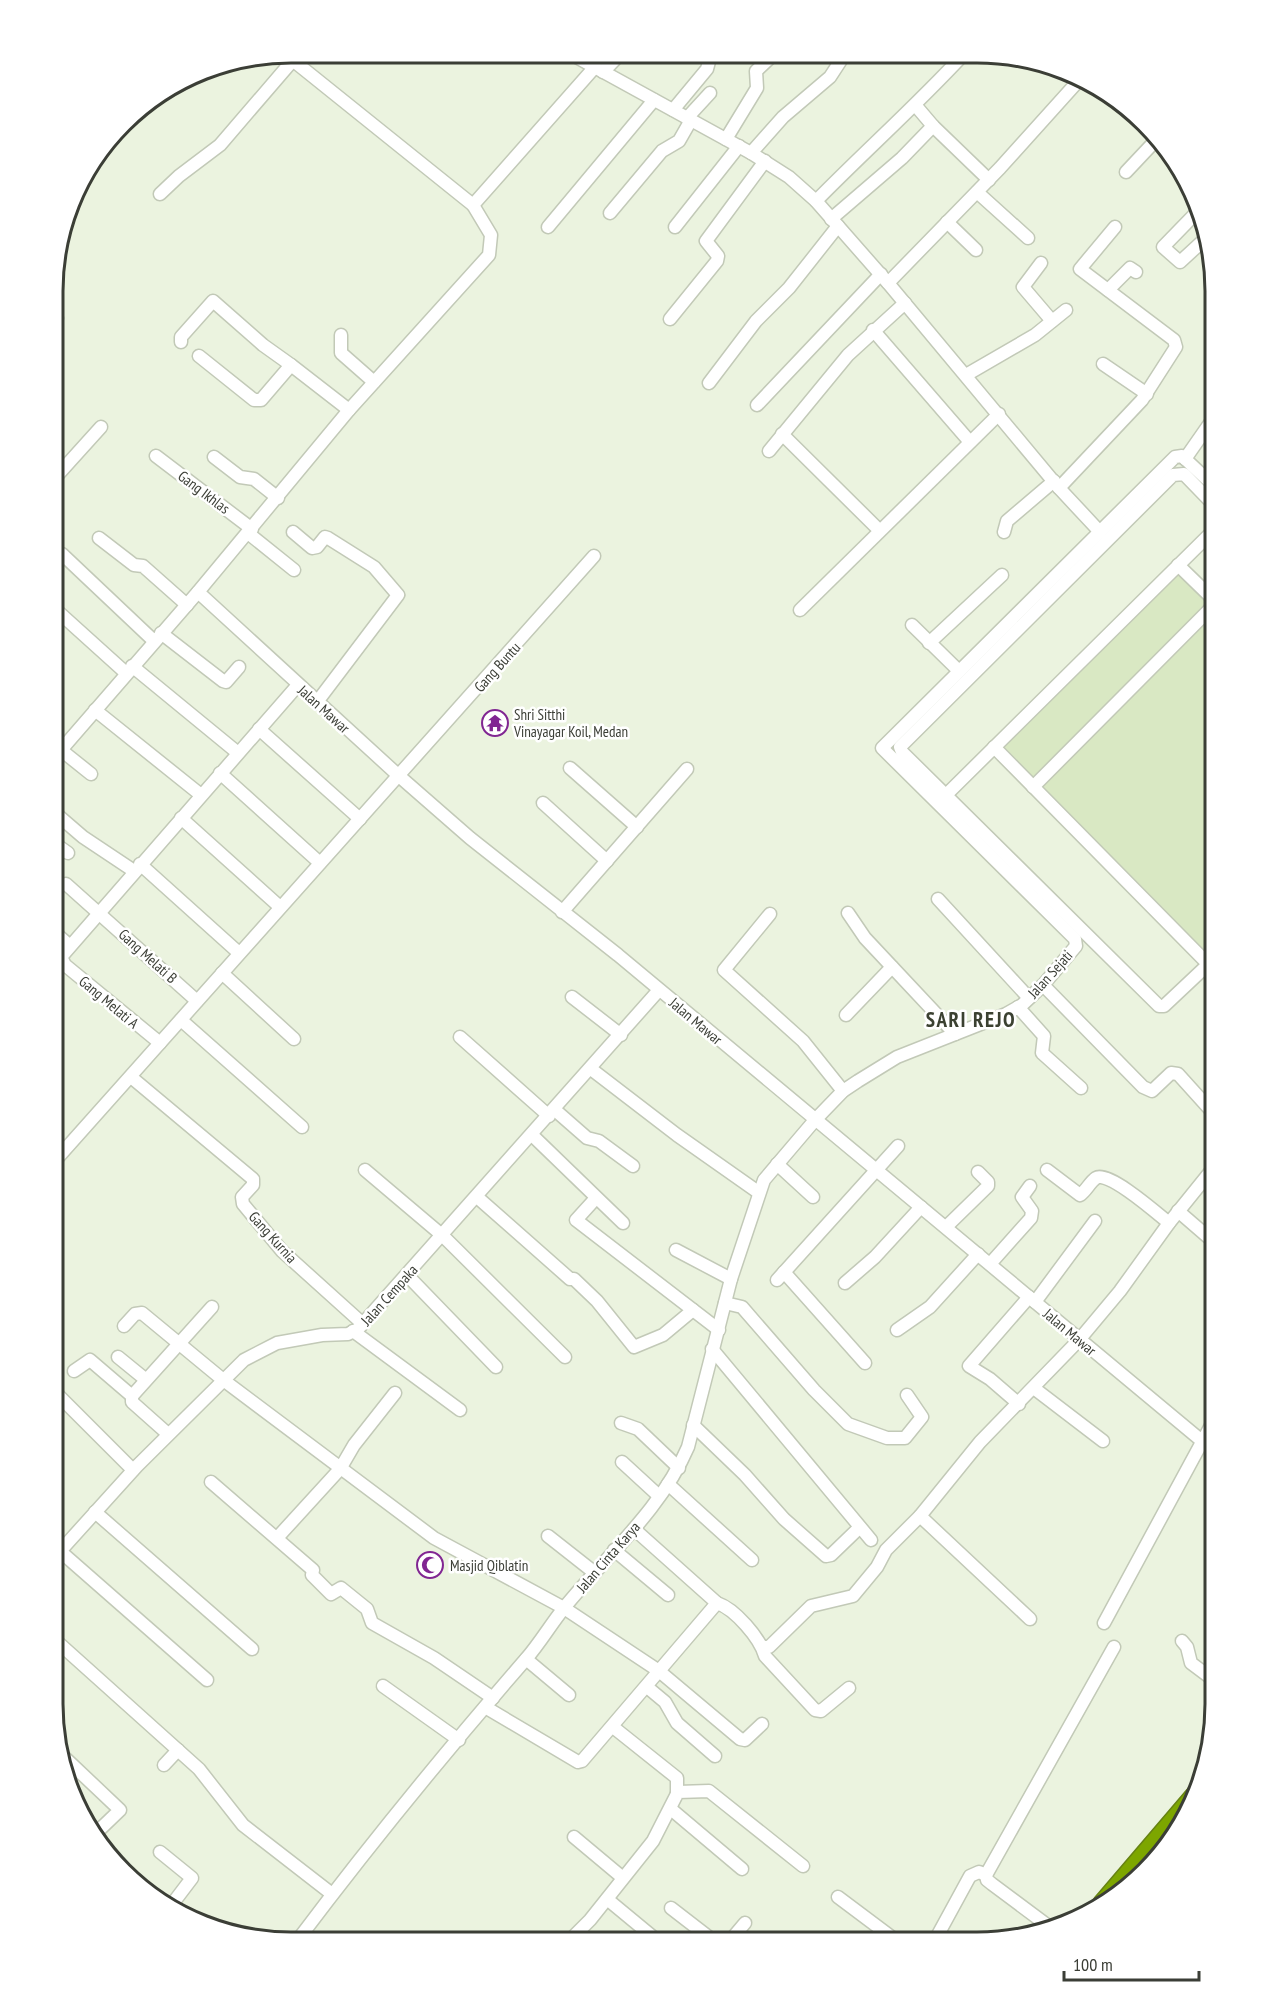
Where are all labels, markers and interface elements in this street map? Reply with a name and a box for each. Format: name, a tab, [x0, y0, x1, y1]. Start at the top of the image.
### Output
street label: Gang Ikhlas	[174, 466, 234, 518]
street label: Gang Buntu	[470, 638, 524, 696]
street label: Jalan Mawar	[293, 680, 355, 738]
place label: Shri Sitthi Vinayagar Koil, Medan	[513, 705, 628, 741]
temple icon: Shri Sitthi Vinayagar Koil, Medan	[480, 708, 510, 738]
street label: Gang Melati B	[115, 925, 181, 987]
street label: Jalan Sejati	[1023, 946, 1077, 1003]
street label: Gang Melati A	[75, 972, 143, 1033]
street label: Jalan Mawar	[665, 993, 727, 1049]
district label: SARI REJO	[926, 1006, 1016, 1033]
street label: Gang Kurnia	[245, 1207, 301, 1267]
street label: Jalan Cempaka	[356, 1261, 421, 1330]
street label: Jalan Mawar	[1039, 1304, 1101, 1360]
street label: Jalan Cinta Karya	[571, 1518, 644, 1597]
mosque icon: Masjid Qiblatin	[415, 1550, 445, 1580]
place label: Masjid Qiblatin	[450, 1556, 528, 1575]
scale bar	[1064, 1944, 1199, 1982]
text: 100 m	[1073, 1953, 1113, 1976]

